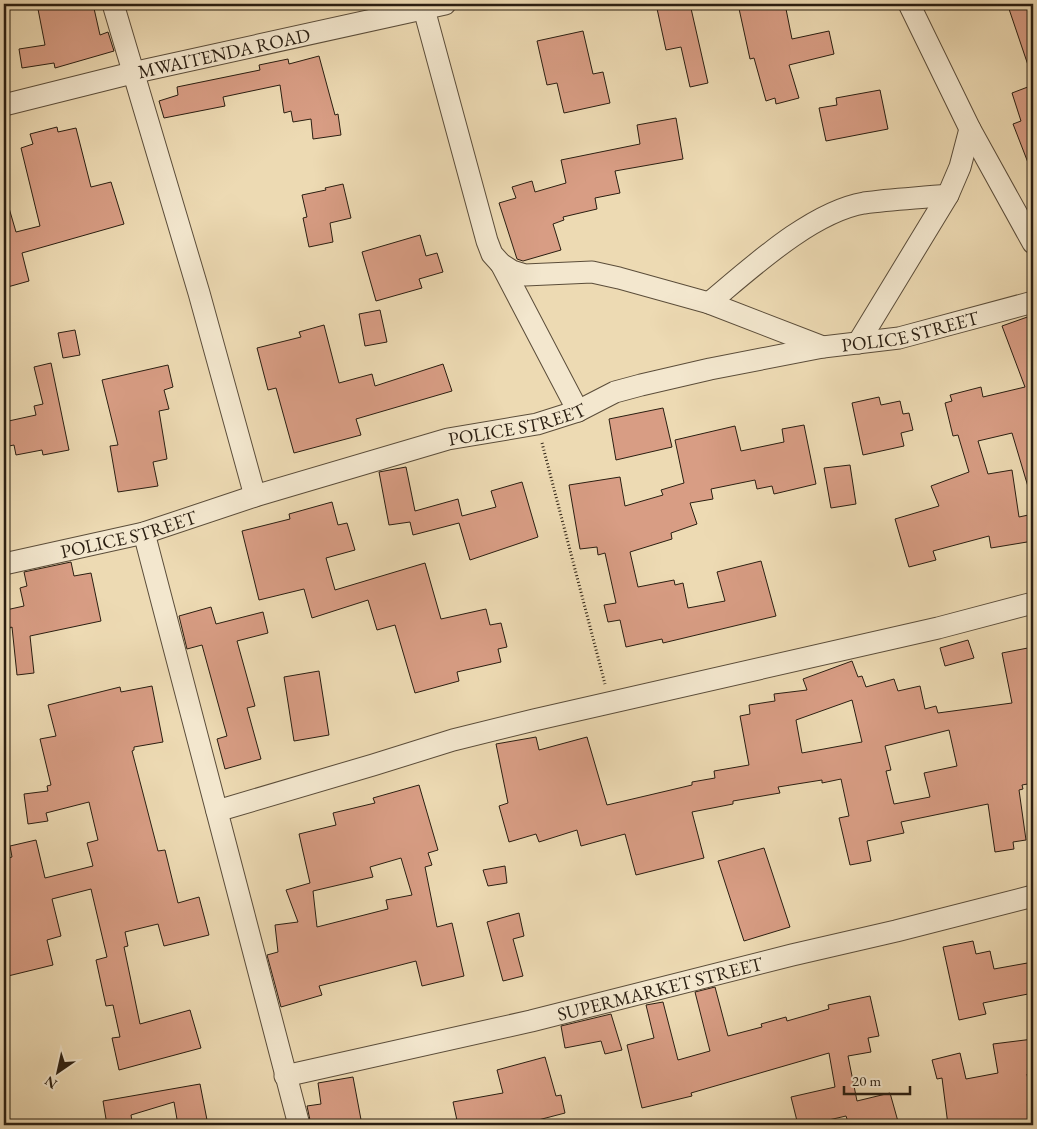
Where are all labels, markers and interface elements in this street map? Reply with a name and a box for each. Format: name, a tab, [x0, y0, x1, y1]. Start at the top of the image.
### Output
street label: MWAITENDA ROAD	[135, 22, 312, 84]
street label: POLICE STREET	[840, 305, 982, 357]
street label: POLICE STREET	[446, 397, 590, 451]
street label: POLICE STREET	[58, 504, 200, 564]
street label: SUPERMARKET STREET	[555, 950, 765, 1026]
north arrow	[32, 1046, 82, 1096]
scale bar	[844, 1064, 911, 1096]
text: 20 m	[852, 1071, 881, 1090]
text: N	[40, 1072, 60, 1093]

